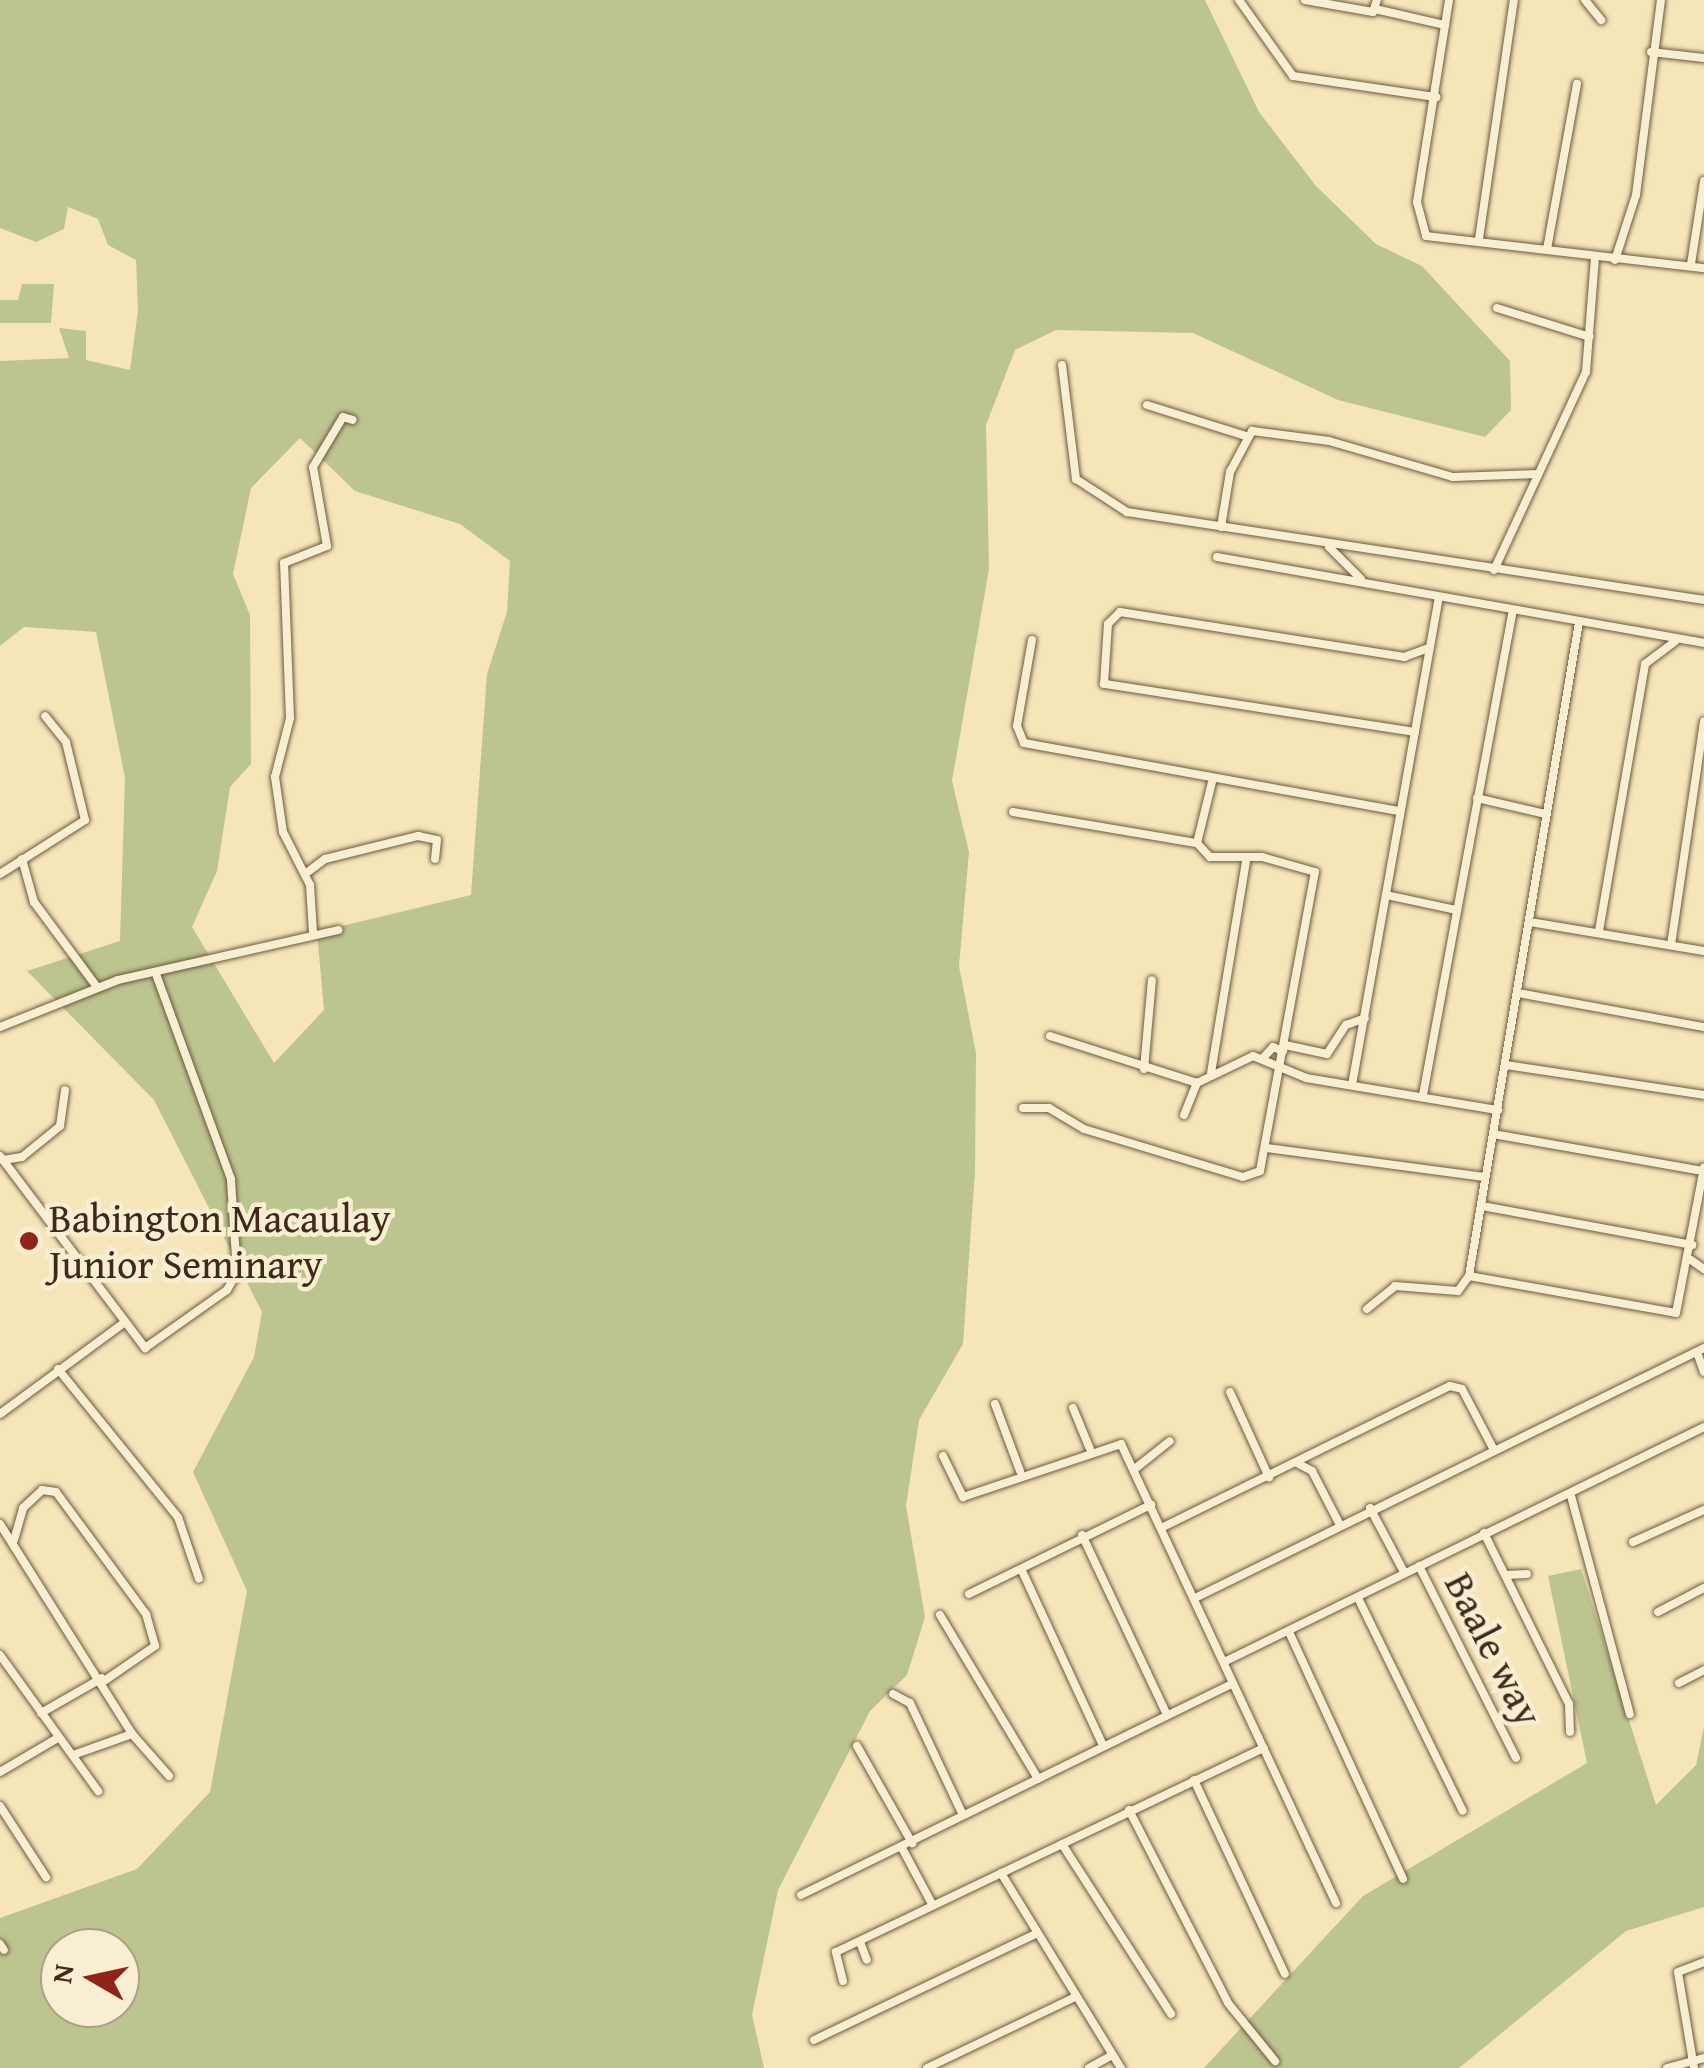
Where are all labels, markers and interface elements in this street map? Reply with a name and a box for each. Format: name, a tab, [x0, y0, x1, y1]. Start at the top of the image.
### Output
place label: Babington Macaulay Junior Seminary	[49, 1194, 391, 1288]
marker: Babington Macaulay Junior Seminary	[18, 1230, 40, 1252]
street label: Baale way	[1435, 1564, 1553, 1734]
north arrow	[40, 1928, 140, 2028]
text: N	[40, 1961, 84, 1986]

